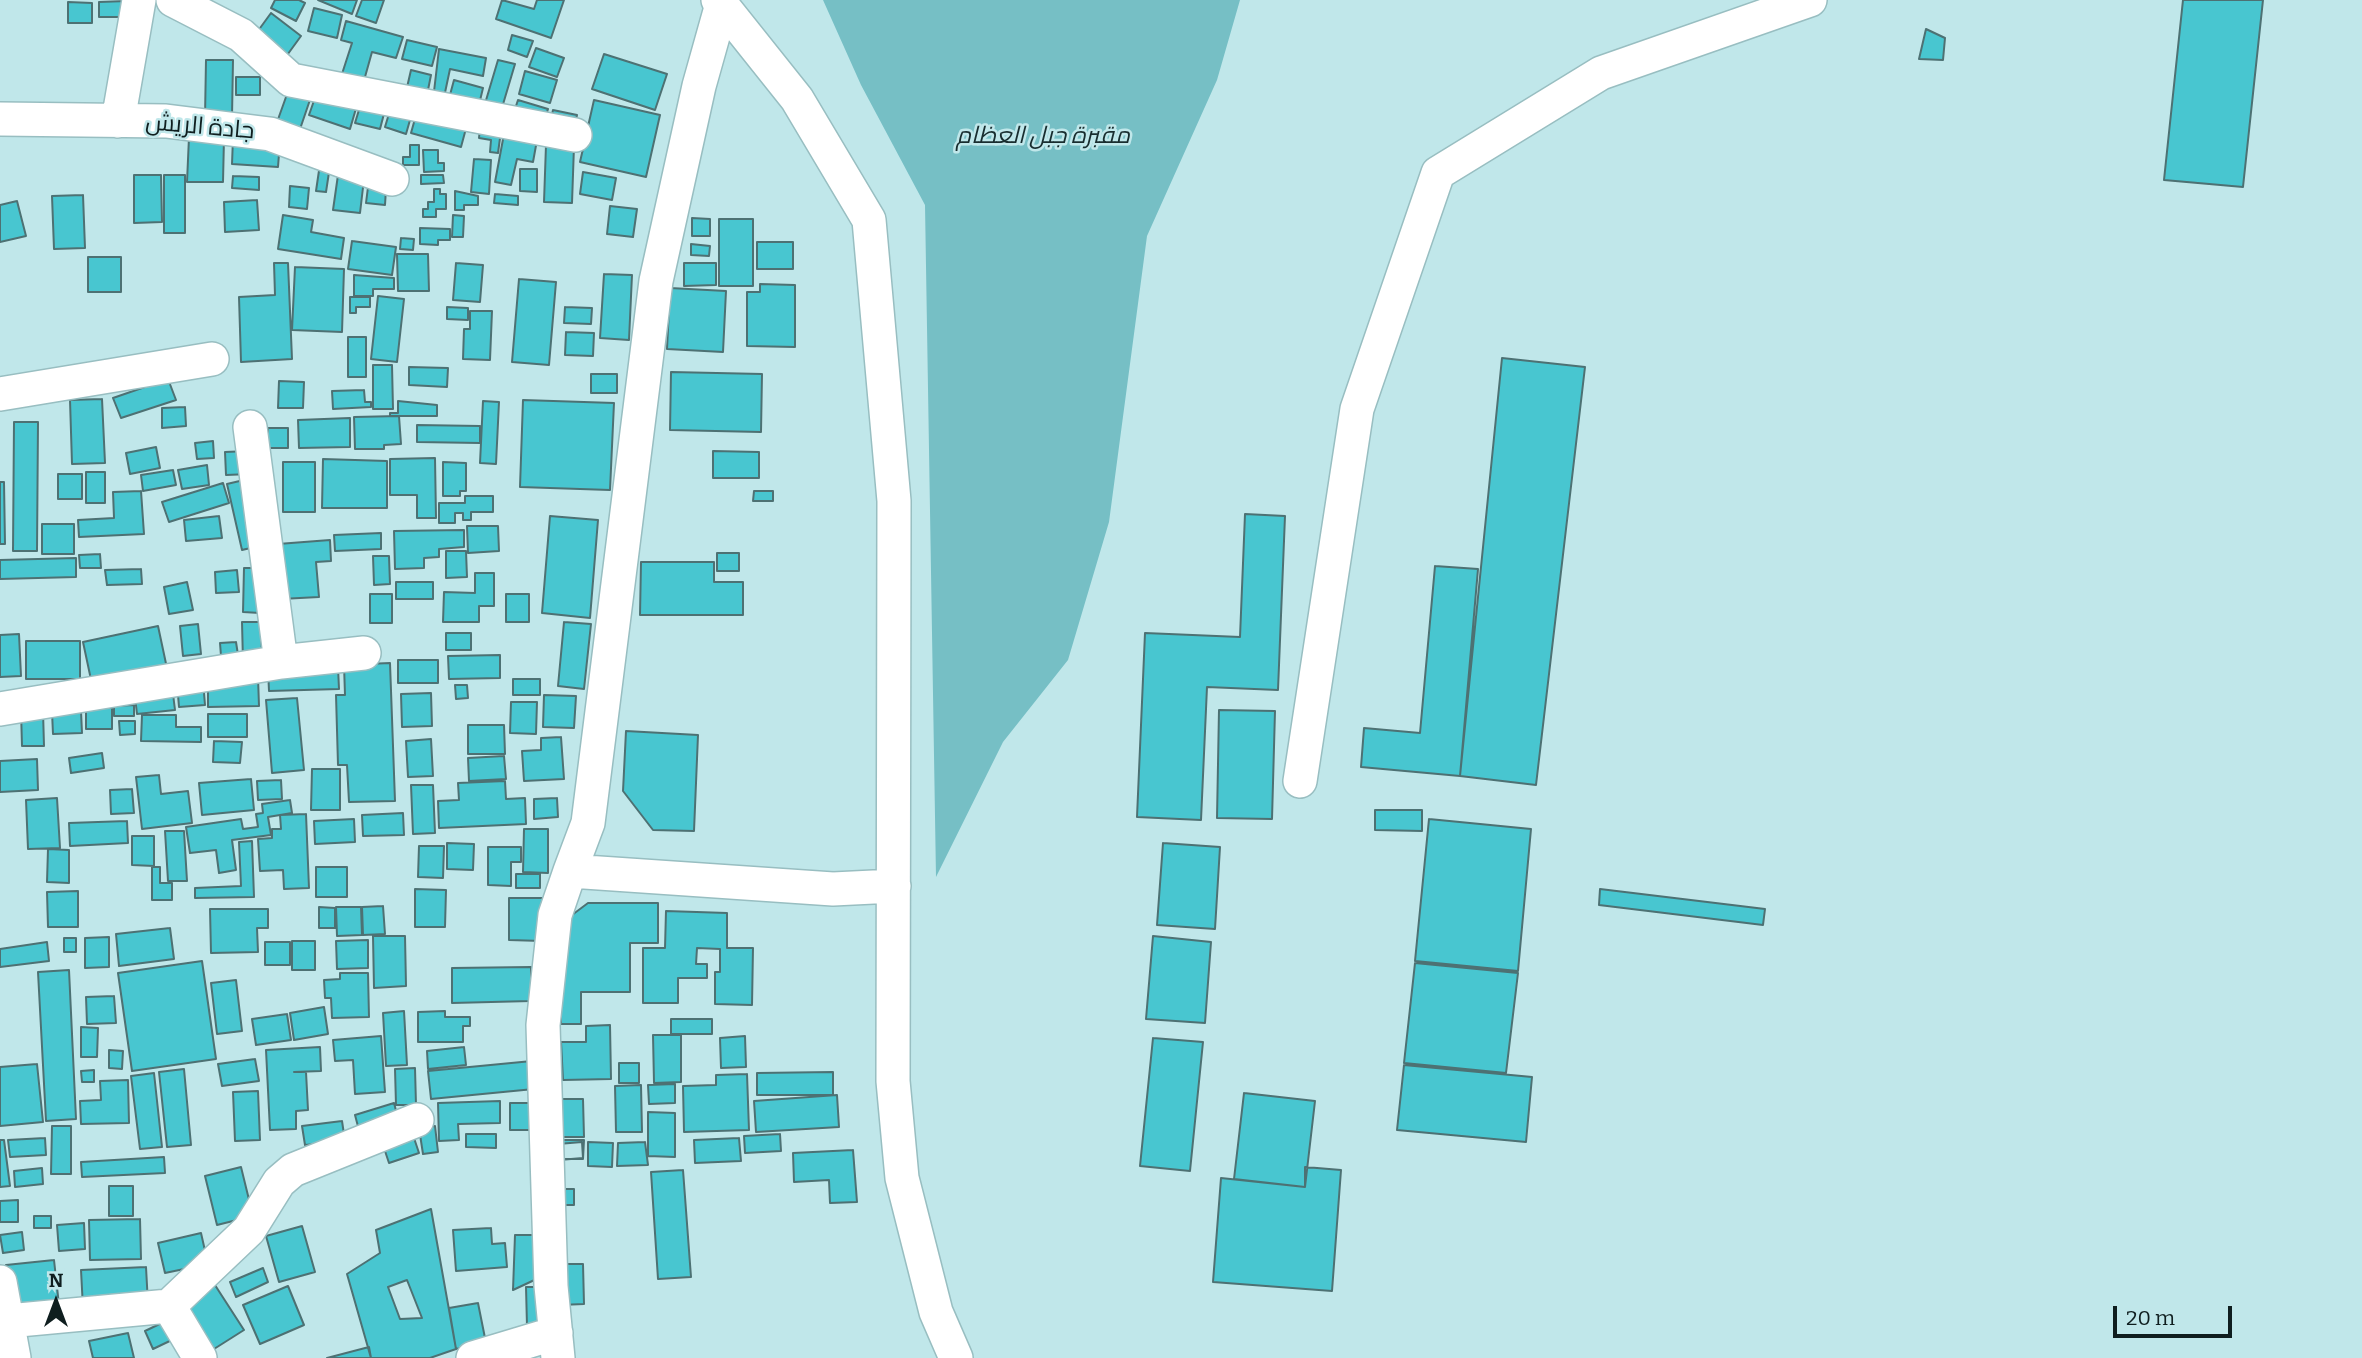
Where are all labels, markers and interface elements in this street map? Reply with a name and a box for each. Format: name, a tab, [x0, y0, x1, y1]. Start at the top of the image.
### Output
street label: جادة الريش	[144, 108, 256, 146]
park label: مقبرة جبل العظام	[956, 122, 1130, 150]
north arrow	[21, 1267, 91, 1337]
text: N	[49, 1269, 63, 1292]
scale bar	[2117, 1292, 2236, 1336]
text: 20 m	[2126, 1305, 2175, 1331]

